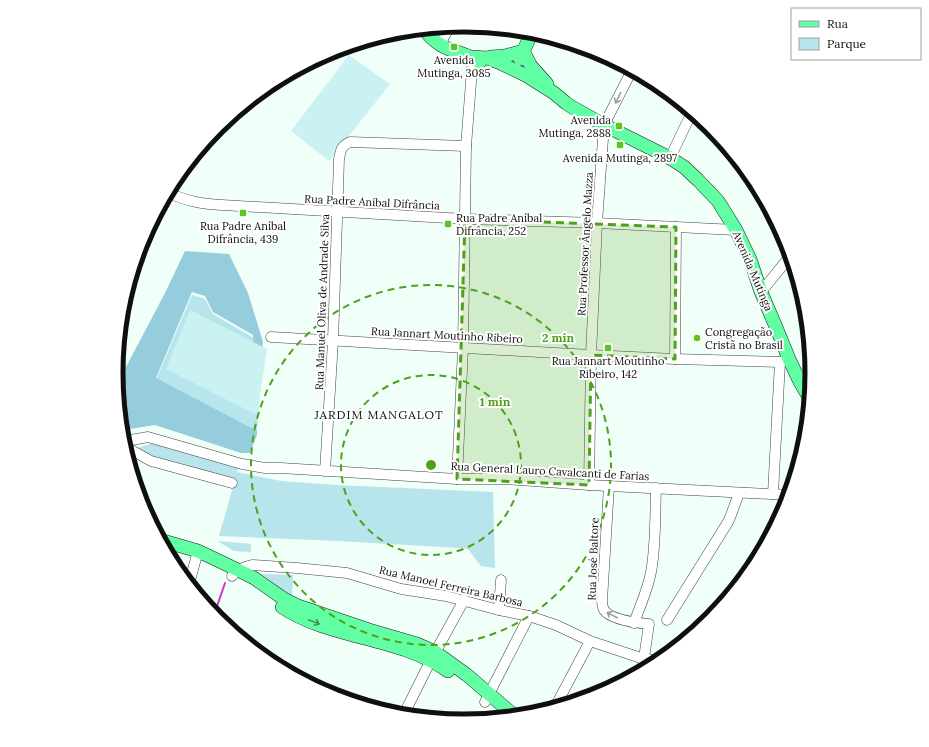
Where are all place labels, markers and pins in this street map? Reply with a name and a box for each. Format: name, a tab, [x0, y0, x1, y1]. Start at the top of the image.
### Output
marker: Avenida Mutinga, 3085	[449, 42, 459, 52]
place label: Avenida Mutinga, 3085	[417, 53, 491, 80]
place label: Avenida Mutinga, 2888	[538, 113, 611, 140]
marker: Avenida Mutinga, 2888	[614, 121, 624, 131]
marker: Avenida Mutinga, 2897	[615, 140, 625, 150]
place label: Avenida Mutinga, 2897	[562, 151, 677, 165]
marker: Rua Padre Aníbal Difrância, 439	[238, 208, 248, 218]
place label: Rua Padre Aníbal Difrância, 252	[456, 211, 542, 238]
place label: Rua Padre Aníbal Difrância, 439	[200, 219, 286, 246]
marker: Rua Padre Aníbal Difrância, 252	[443, 219, 453, 229]
place label: Congregação Cristã no Brasil	[705, 325, 783, 352]
marker: Congregação Cristã no Brasil	[692, 333, 702, 343]
marker: Rua Jannart Moutinho Ribeiro, 142	[603, 343, 613, 353]
place label: Rua Jannart Moutinho Ribeiro, 142	[552, 354, 664, 381]
centre of rings	[424, 458, 438, 472]

